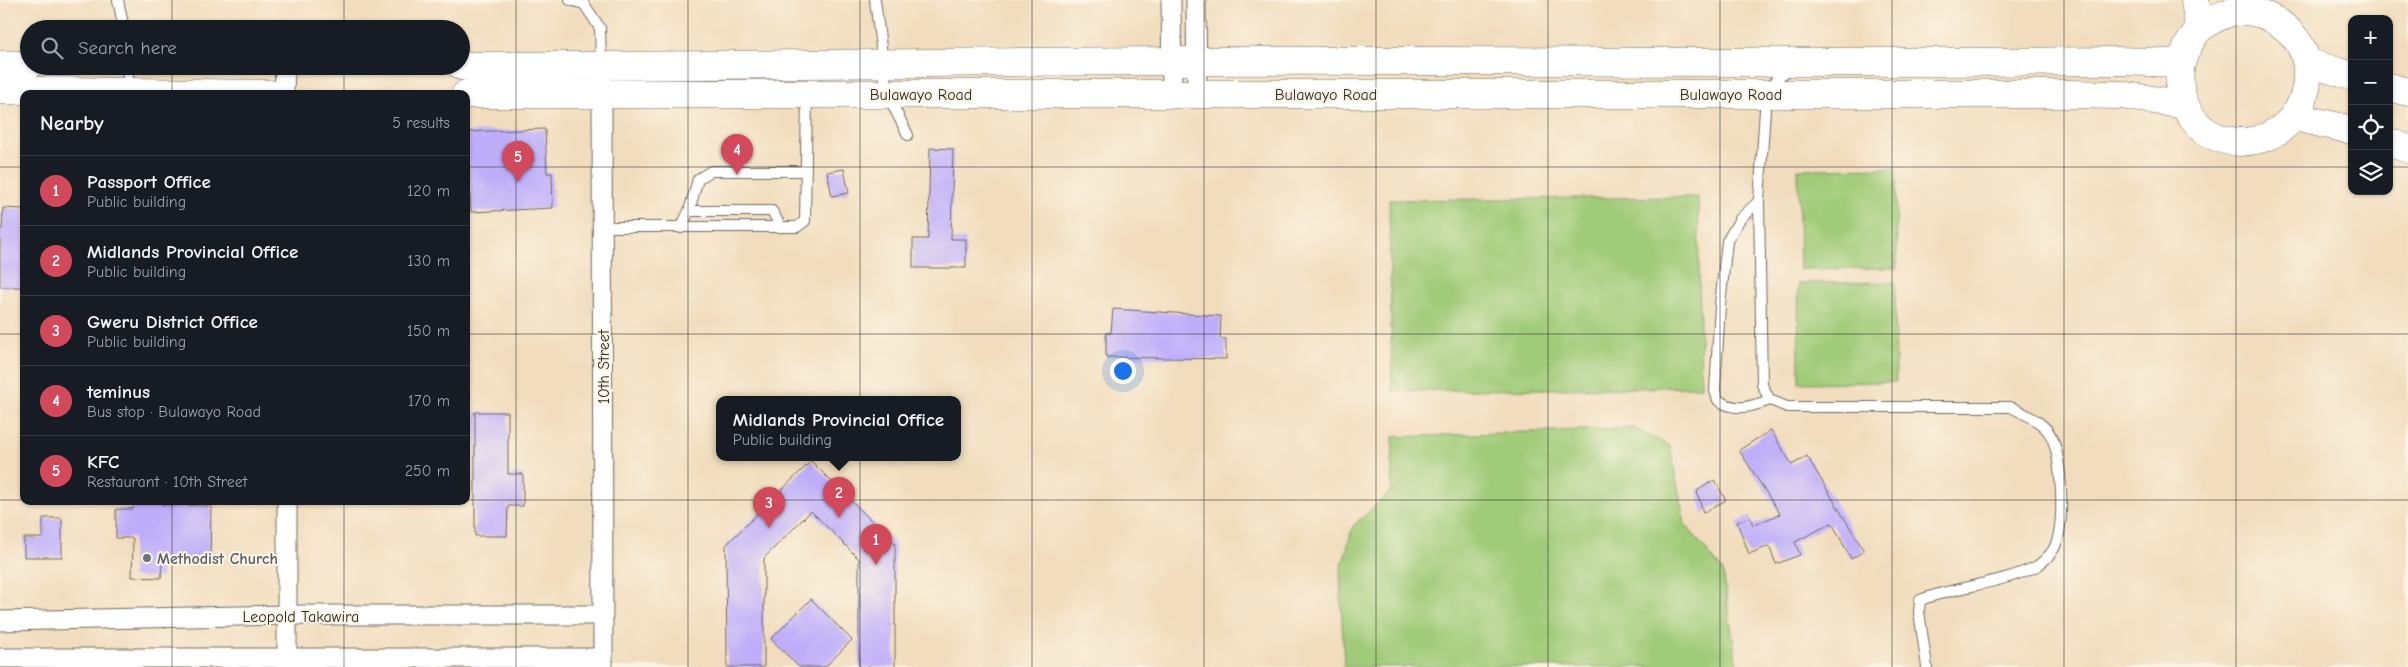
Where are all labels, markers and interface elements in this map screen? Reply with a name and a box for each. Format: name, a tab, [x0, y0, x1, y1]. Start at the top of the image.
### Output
map controls	[2348, 15, 2393, 195]
button: +	[2348, 15, 2393, 60]
search box	[20, 20, 470, 75]
icon: search	[38, 34, 66, 62]
text: Search here	[78, 37, 177, 59]
button: −	[2348, 60, 2393, 105]
street label: Bulawayo Road	[870, 86, 972, 104]
street label: Bulawayo Road	[1275, 86, 1377, 104]
street label: Bulawayo Road	[1680, 86, 1782, 104]
button: locate	[2348, 105, 2393, 150]
text: Nearby	[40, 111, 104, 135]
text: 5 results	[392, 114, 450, 132]
pin: 4	[721, 134, 753, 175]
pin: 5	[502, 141, 534, 182]
button: layers	[2348, 150, 2393, 195]
text: Passport Office	[87, 171, 211, 193]
text: 1	[53, 182, 59, 200]
text: 120 m	[407, 182, 450, 200]
text: Public building	[87, 193, 186, 211]
text: Midlands Provincial Office	[87, 241, 298, 263]
text: 2	[52, 252, 60, 270]
text: 130 m	[407, 252, 450, 270]
text: Public building	[87, 263, 186, 281]
text: Gweru District Office	[87, 311, 258, 333]
text: 3	[52, 322, 60, 340]
text: 150 m	[407, 322, 450, 340]
street label: 10th Street	[595, 329, 613, 404]
text: Public building	[87, 333, 186, 351]
your location	[1110, 358, 1136, 384]
text: teminus	[87, 381, 150, 403]
text: 4	[52, 392, 60, 410]
text: 170 m	[408, 392, 450, 410]
popup	[716, 396, 961, 461]
text: Bus stop · Bulawayo Road	[87, 403, 261, 421]
text: Midlands Provincial Office	[733, 409, 944, 431]
text: Public building	[733, 431, 832, 449]
text: KFC	[87, 451, 119, 473]
text: 5	[52, 462, 60, 480]
text: 250 m	[405, 462, 450, 480]
text: Restaurant · 10th Street	[87, 473, 247, 491]
pin: 2	[823, 477, 855, 518]
pin: 3	[753, 487, 785, 528]
pin: 1	[860, 524, 892, 565]
place label: Methodist Church	[157, 550, 278, 568]
marker: Methodist Church	[141, 552, 153, 564]
street label: Leopold Takawira	[243, 608, 359, 626]

